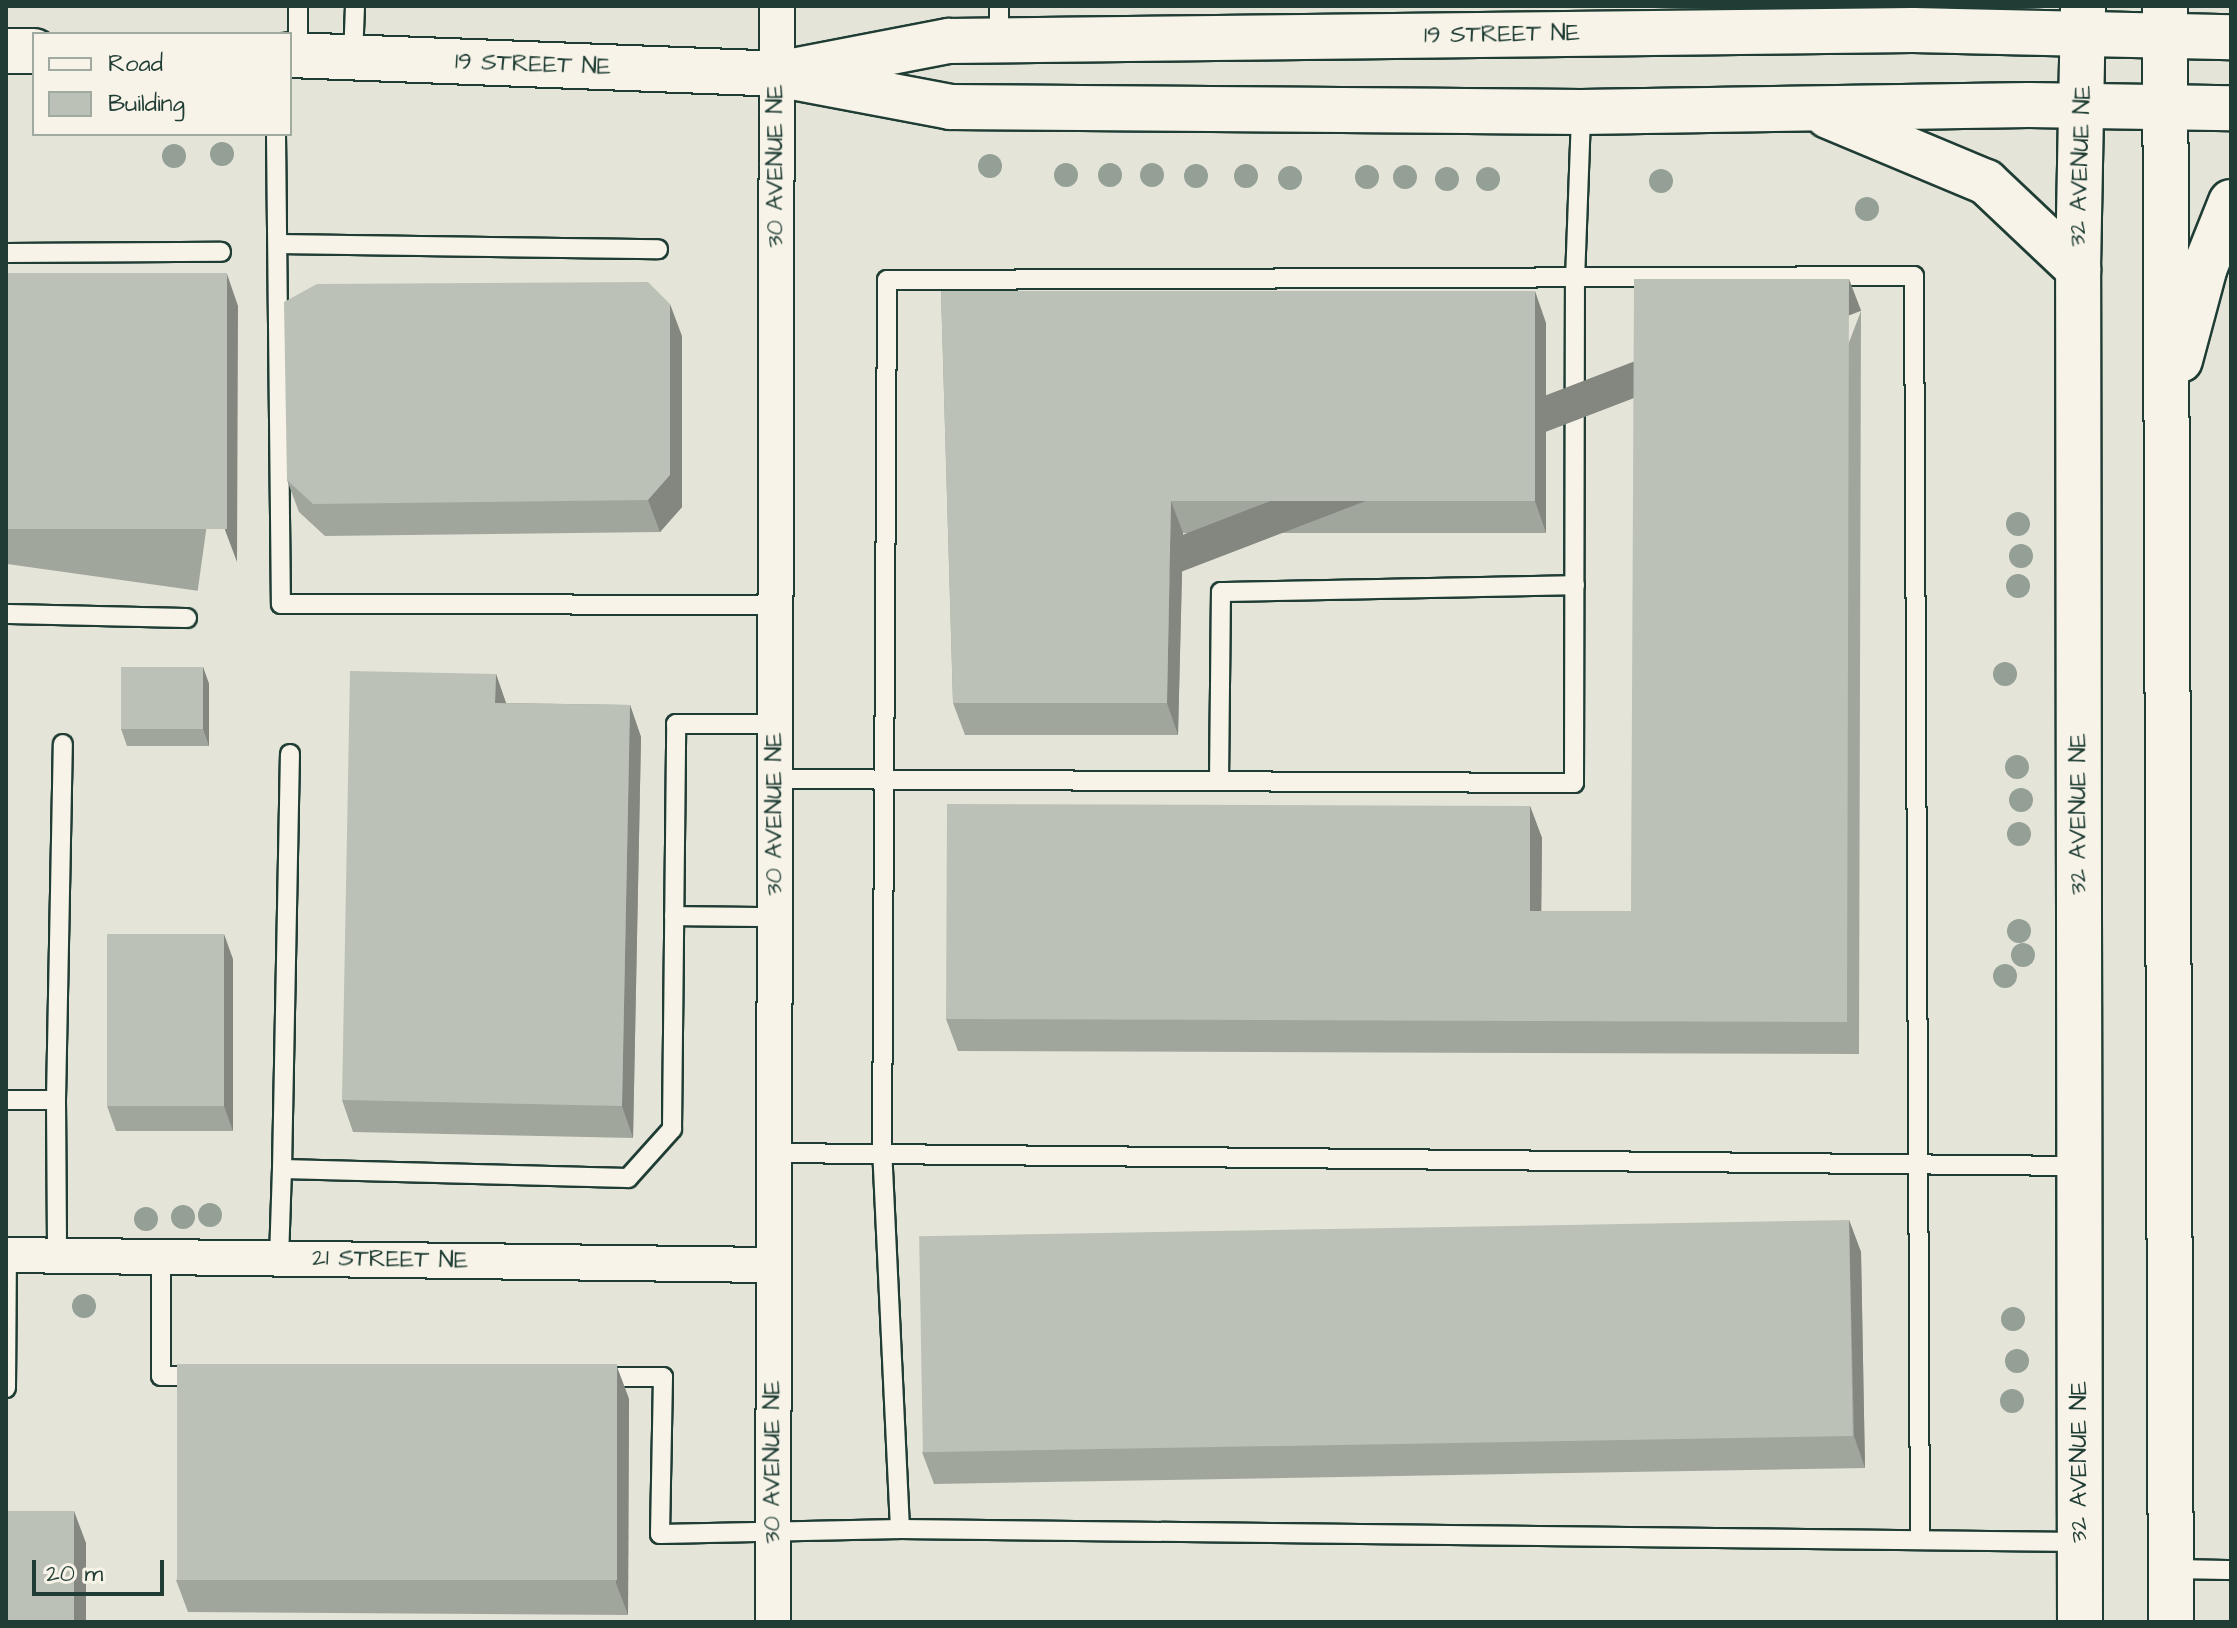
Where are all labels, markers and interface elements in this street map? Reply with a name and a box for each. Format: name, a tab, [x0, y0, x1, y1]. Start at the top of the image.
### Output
street label: 19 STREET NE	[1424, 19, 1580, 51]
legend	[32, 32, 292, 136]
text: Road	[108, 47, 163, 81]
street label: 19 STREET NE	[455, 48, 611, 82]
street label: 30 AVENUE NE	[762, 84, 790, 248]
street label: 32 AVENUE NE	[2064, 85, 2098, 247]
text: Building	[108, 87, 185, 121]
street label: 30 AVENUE NE	[761, 732, 789, 896]
street label: 32 AVENUE NE	[2065, 733, 2093, 895]
street label: 21 STREET NE	[312, 1244, 468, 1276]
street label: 30 AVENUE NE	[759, 1380, 787, 1544]
street label: 32 AVENUE NE	[2066, 1381, 2094, 1543]
scale bar	[36, 1544, 168, 1594]
text: 20 m	[46, 1557, 103, 1591]

